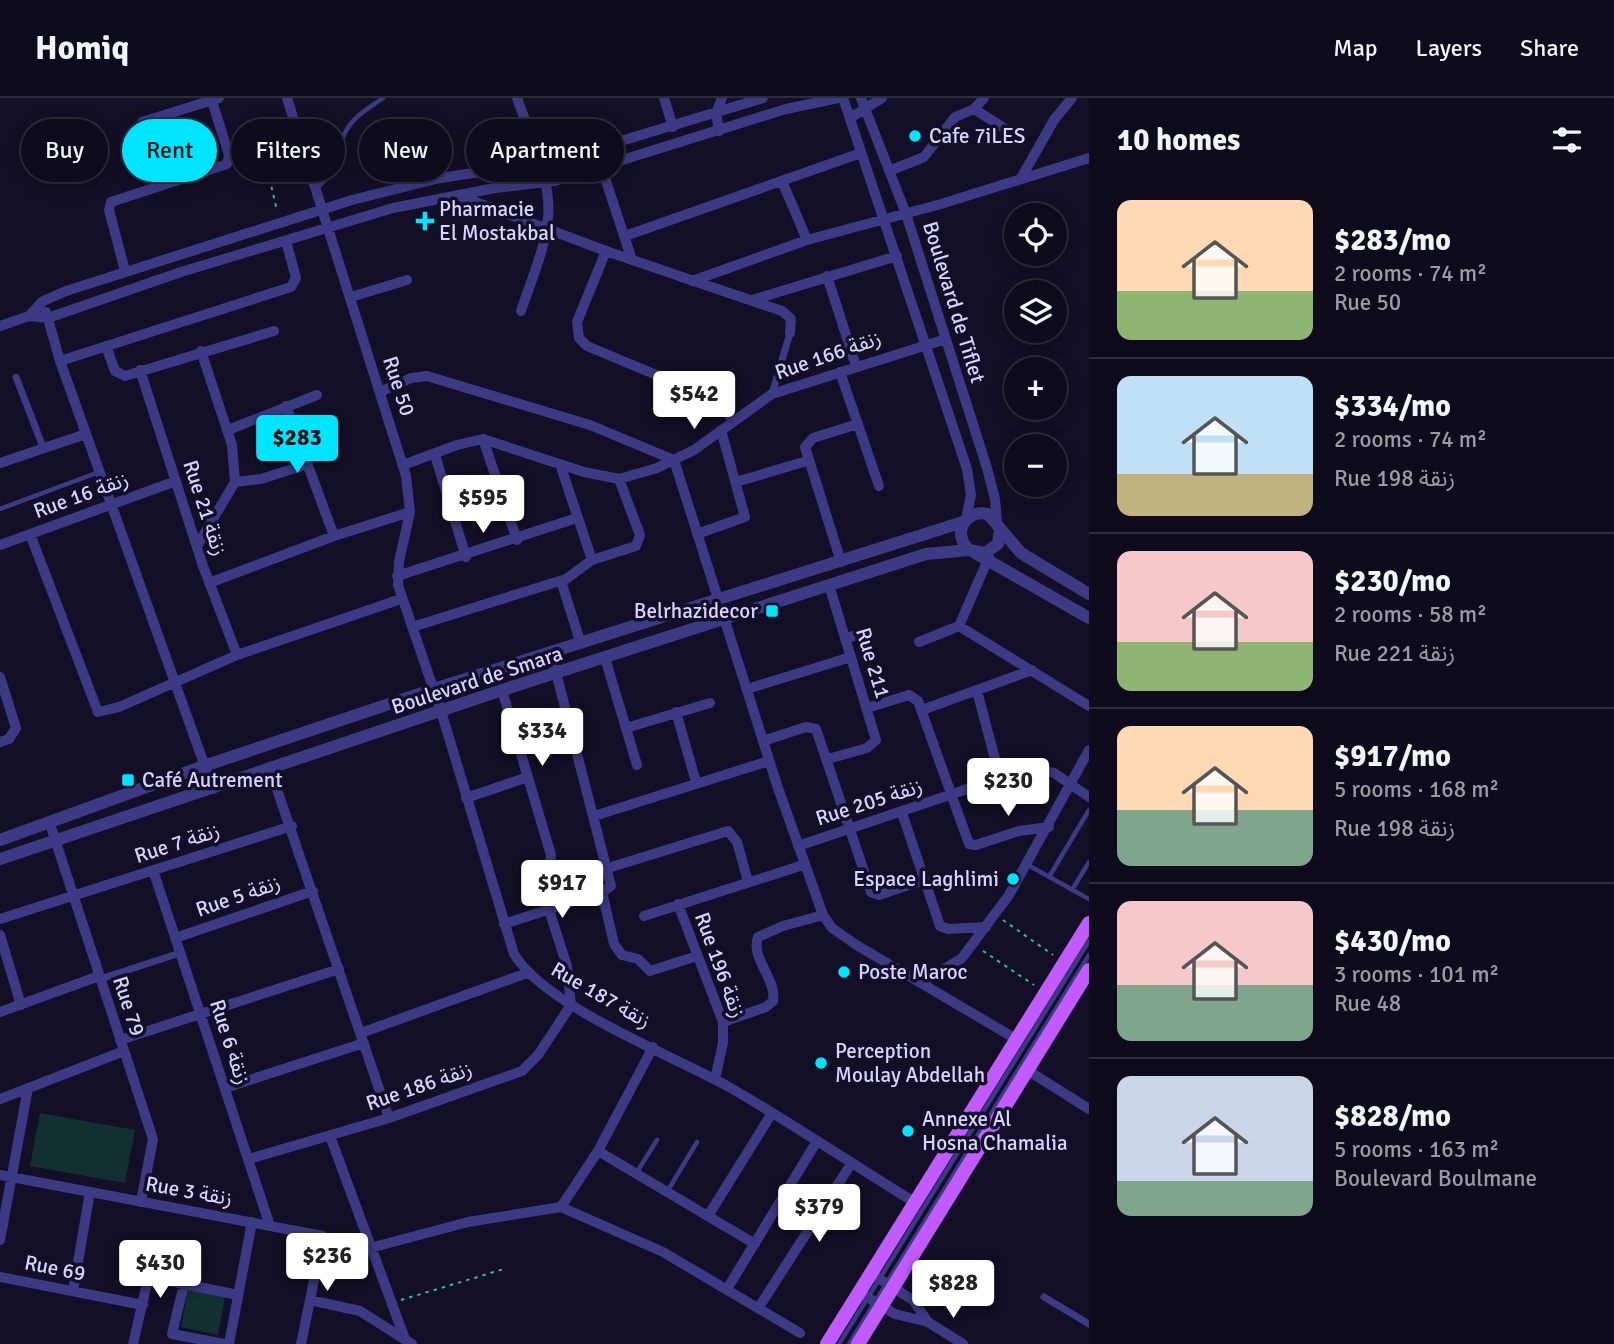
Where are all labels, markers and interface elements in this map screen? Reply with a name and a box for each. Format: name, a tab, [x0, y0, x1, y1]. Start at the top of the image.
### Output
text: Homiq	[35, 28, 129, 69]
text: Map	[1333, 33, 1378, 63]
text: Layers	[1416, 33, 1482, 63]
text: Share	[1520, 33, 1579, 63]
chip: Buy	[21, 119, 108, 182]
chip: Rent	[122, 119, 217, 182]
chip: Filters	[231, 119, 345, 182]
chip: New	[359, 119, 452, 182]
chip: Apartment	[466, 119, 624, 182]
icon: filters	[1548, 121, 1586, 159]
text: 10 homes	[1117, 122, 1240, 159]
place label: Cafe 7iLES	[929, 123, 1026, 149]
marker: Cafe 7iLES	[907, 128, 923, 144]
place label: Pharmacie El Mostakbal	[439, 196, 555, 246]
map controls	[1004, 203, 1067, 497]
button: locate	[1004, 203, 1067, 266]
marker: Pharmacie El Mostakbal	[417, 213, 433, 229]
street label: Boulevard de Tiflet	[917, 218, 991, 386]
text: $283/mo	[1334, 222, 1451, 259]
icon: home	[1173, 228, 1257, 312]
text: 2 rooms · 74 m²	[1334, 259, 1487, 288]
button: layers	[1004, 280, 1067, 343]
text: Rue 50	[1334, 288, 1401, 317]
street label: Rue 166 زنقة	[771, 325, 885, 385]
street label: Rue 50	[377, 353, 421, 419]
button: +	[1004, 357, 1067, 420]
pin: $542	[653, 372, 735, 431]
text: $542	[669, 379, 719, 408]
text: $334/mo	[1334, 388, 1451, 425]
icon: home	[1173, 404, 1257, 488]
pin: $283	[256, 416, 338, 475]
text: $283	[272, 423, 322, 452]
text: 2 rooms · 74 m²	[1334, 425, 1487, 454]
button: −	[1004, 434, 1067, 497]
street label: Rue 21 زنقة	[177, 457, 233, 559]
text: Rue 198 زنقة	[1334, 464, 1455, 493]
street label: Rue 16 زنقة	[30, 466, 132, 524]
pin: $595	[442, 476, 524, 535]
text: $595	[458, 483, 508, 512]
text: $230/mo	[1334, 563, 1451, 600]
icon: home	[1173, 579, 1257, 663]
place label: Belrhazidecor	[634, 598, 758, 624]
text: 2 rooms · 58 m²	[1334, 600, 1487, 629]
marker: Belrhazidecor	[764, 603, 780, 619]
street label: Rue 211	[850, 624, 896, 702]
text: Rue 221 زنقة	[1334, 639, 1455, 668]
street label: Boulevard de Smara	[388, 640, 566, 720]
pin: $334	[501, 708, 583, 768]
text: $334	[517, 716, 567, 745]
text: $917/mo	[1334, 738, 1451, 775]
icon: home	[1173, 754, 1257, 838]
pin: $230	[967, 758, 1049, 818]
text: $230	[983, 766, 1033, 795]
place label: Café Autrement	[142, 767, 283, 793]
marker: Café Autrement	[120, 772, 136, 788]
street label: Rue 205 زنقة	[812, 773, 926, 831]
text: 5 rooms · 168 m²	[1334, 775, 1499, 804]
text: Rue 198 زنقة	[1334, 814, 1455, 843]
street label: Rue 7 زنقة	[131, 817, 223, 869]
pin: $917	[521, 860, 603, 920]
place label: Espace Laghlimi	[853, 866, 999, 892]
text: $917	[537, 868, 587, 897]
street label: Rue 5 زنقة	[192, 869, 284, 923]
marker: Espace Laghlimi	[1005, 871, 1021, 887]
street label: Rue 196 زنقة	[689, 909, 751, 1021]
text: $430/mo	[1334, 923, 1451, 960]
icon: home	[1173, 929, 1257, 1013]
street label: Rue 187 زنقة	[547, 956, 655, 1034]
place label: Poste Maroc	[858, 959, 968, 985]
text: 3 rooms · 101 m²	[1334, 960, 1499, 989]
marker: Poste Maroc	[836, 964, 852, 980]
street label: Rue 79	[107, 973, 151, 1039]
text: Rue 48	[1334, 989, 1401, 1018]
street label: Rue 6 زنقة	[204, 996, 256, 1088]
place label: Perception Moulay Abdellah	[835, 1038, 985, 1088]
marker: Perception Moulay Abdellah	[813, 1055, 829, 1071]
street label: Rue 186 زنقة	[362, 1056, 476, 1116]
text: $828/mo	[1334, 1098, 1451, 1135]
icon: home	[1173, 1104, 1257, 1188]
place label: Annexe Al Hosna Chamalia	[922, 1106, 1068, 1156]
marker: Annexe Al Hosna Chamalia	[900, 1123, 916, 1139]
text: 5 rooms · 163 m²	[1334, 1135, 1499, 1164]
text: Boulevard Boulmane	[1334, 1164, 1537, 1193]
street label: Rue 3 زنقة	[143, 1171, 235, 1211]
pin: $379	[778, 1184, 860, 1244]
text: $379	[794, 1192, 844, 1221]
pin: $236	[286, 1234, 368, 1293]
pin: $430	[119, 1240, 201, 1300]
text: $236	[302, 1241, 352, 1270]
text: $430	[135, 1248, 185, 1277]
street label: Rue 69	[22, 1249, 88, 1287]
pin: $828	[912, 1260, 994, 1320]
text: $828	[928, 1268, 978, 1297]

